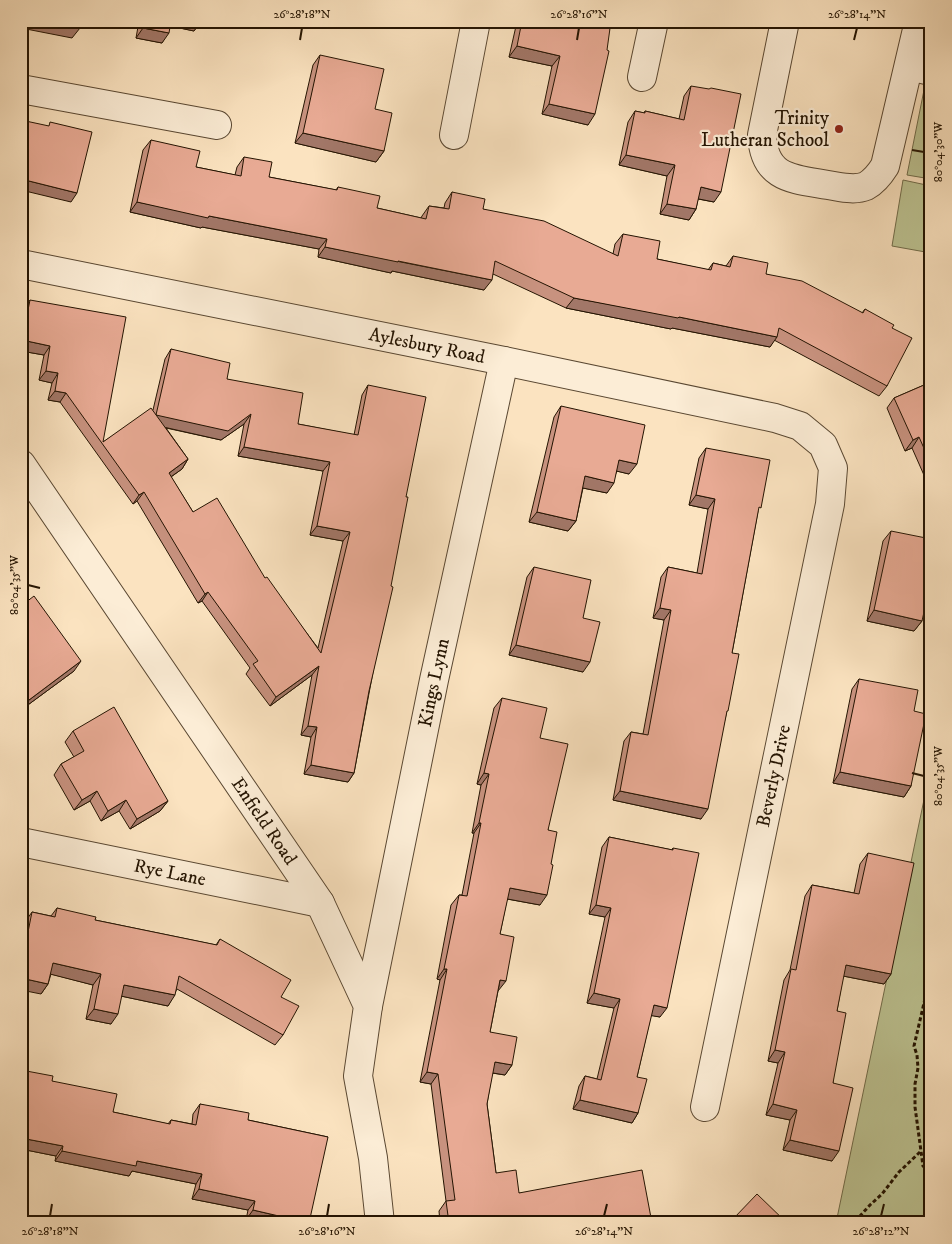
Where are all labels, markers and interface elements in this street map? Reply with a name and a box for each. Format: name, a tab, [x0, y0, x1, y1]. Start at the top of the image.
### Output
text: 26°28'18"N	[273, 7, 331, 22]
text: 26°28'16"N	[550, 7, 608, 22]
text: 26°28'14"N	[828, 7, 886, 22]
place label: Trinity Lutheran School	[701, 107, 830, 152]
text: 80°04'30"W	[931, 121, 946, 182]
marker: Trinity Lutheran School	[833, 123, 845, 135]
street label: Aylesbury Road	[367, 323, 487, 369]
text: 80°04'35"W	[7, 554, 22, 615]
street label: Kings Lynn	[413, 636, 454, 729]
street label: Beverly Drive	[752, 723, 796, 829]
text: 80°04'35"W	[931, 745, 946, 806]
street label: Enfield Road	[226, 773, 302, 870]
street label: Rye Lane	[132, 854, 208, 891]
text: 26°28'18"N	[21, 1224, 79, 1239]
text: 26°28'16"N	[298, 1224, 356, 1239]
text: 26°28'14"N	[575, 1224, 633, 1239]
text: 26°28'12"N	[852, 1224, 910, 1239]

